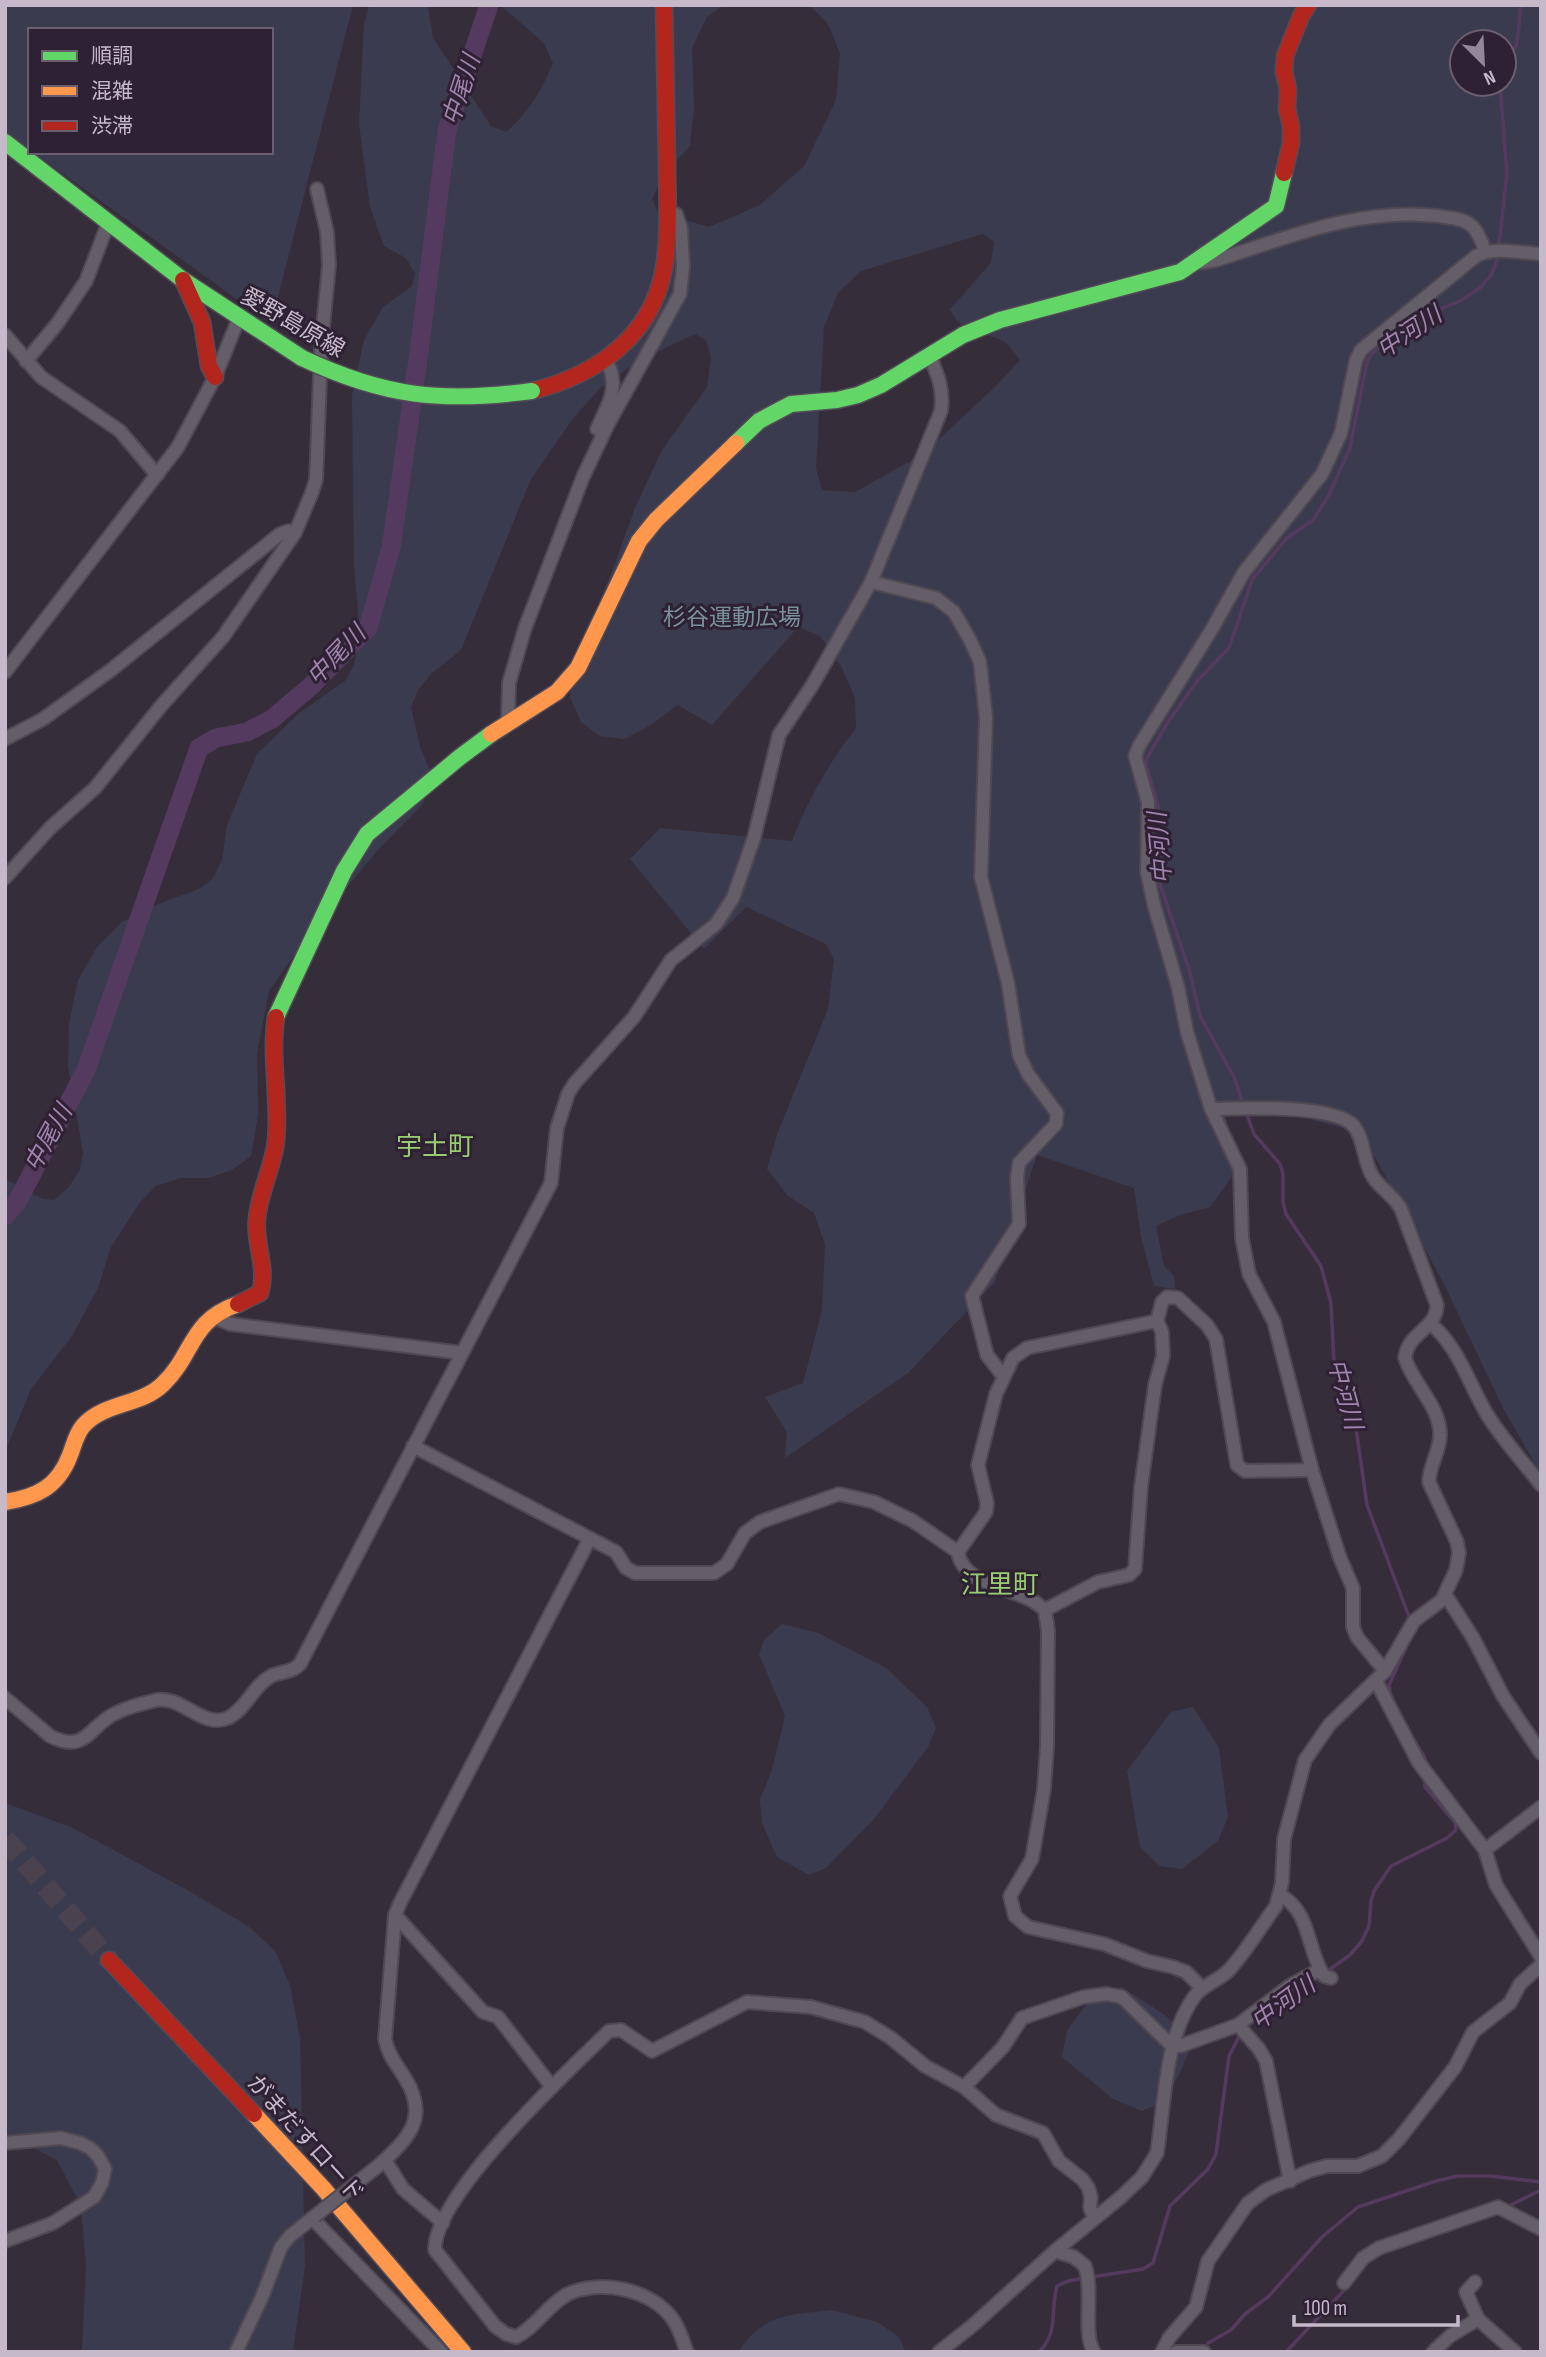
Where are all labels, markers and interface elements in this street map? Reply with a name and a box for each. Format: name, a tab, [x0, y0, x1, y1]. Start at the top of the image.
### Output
legend	[28, 28, 273, 154]
north arrow	[1448, 28, 1518, 98]
text: 順調	[91, 44, 133, 69]
water label: 中尾川	[437, 49, 487, 129]
text: N	[1480, 65, 1499, 90]
text: 混雑	[91, 79, 133, 104]
text: 渋滞	[91, 114, 133, 139]
street label: 愛野島原線	[236, 282, 349, 364]
water label: 中河川	[1371, 299, 1450, 365]
park label: 杉谷運動広場	[663, 604, 801, 632]
water label: 中尾川	[301, 617, 374, 691]
water label: 中河川	[1143, 808, 1178, 885]
water label: 中尾川	[18, 1097, 80, 1177]
district label: 宇土町	[396, 1132, 474, 1163]
water label: 中河川	[1321, 1356, 1369, 1436]
district label: 江里町	[961, 1570, 1039, 1601]
water label: 中河川	[1246, 1969, 1323, 2036]
street label: がまだすロード	[241, 2069, 370, 2208]
scale bar	[1294, 2284, 1458, 2328]
text: 100 m	[1304, 2296, 1347, 2321]

